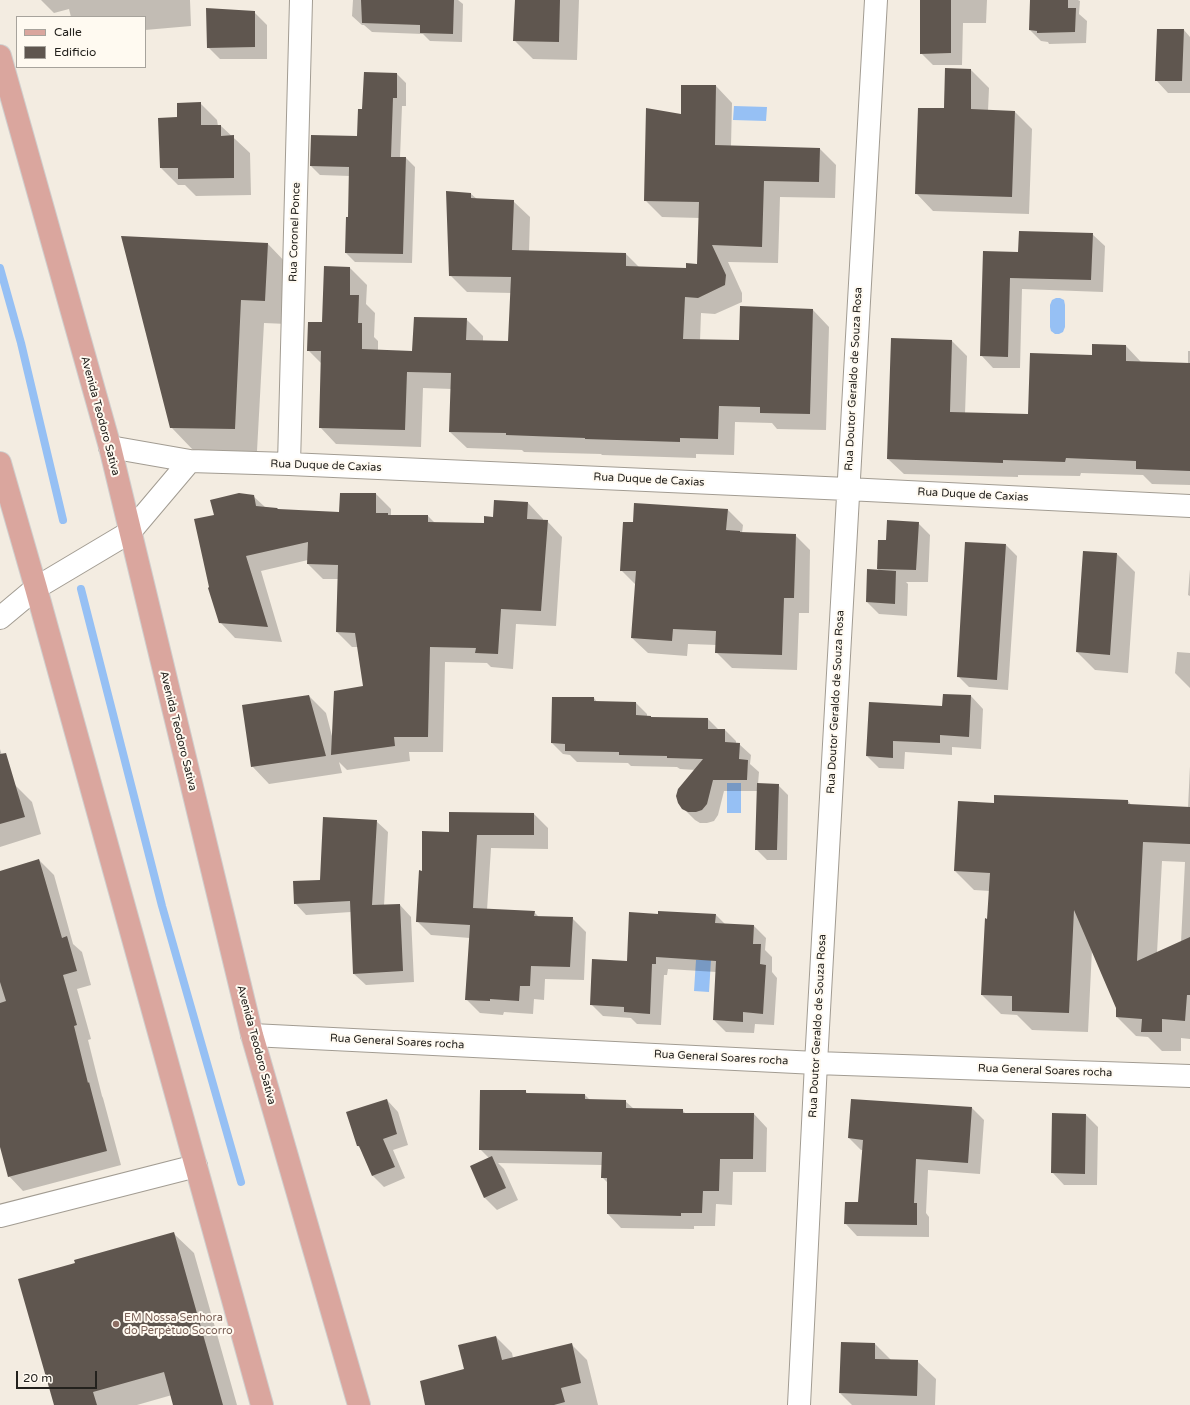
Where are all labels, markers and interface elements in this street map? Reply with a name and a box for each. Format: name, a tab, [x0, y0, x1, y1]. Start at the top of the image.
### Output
legend	[16, 16, 146, 68]
text: Calle	[54, 25, 82, 39]
text: Edificio	[54, 45, 96, 59]
street label: Rua Coronel Ponce	[287, 182, 303, 282]
street label: Rua Doutor Geraldo de Souza Rosa	[843, 287, 865, 471]
street label: Avenida Teodoro Sativa	[78, 355, 122, 477]
street label: Rua Duque de Caxias	[270, 457, 382, 475]
street label: Rua Duque de Caxias	[593, 470, 705, 490]
street label: Rua Duque de Caxias	[917, 485, 1029, 505]
street label: Rua Doutor Geraldo de Souza Rosa	[825, 610, 847, 794]
street label: Avenida Teodoro Sativa	[157, 670, 199, 792]
street label: Rua Doutor Geraldo de Souza Rosa	[807, 934, 829, 1118]
street label: Avenida Teodoro Sativa	[234, 984, 278, 1106]
street label: Rua General Soares rocha	[329, 1032, 465, 1052]
street label: Rua General Soares rocha	[653, 1048, 789, 1068]
street label: Rua General Soares rocha	[978, 1062, 1112, 1080]
place label: EM Nossa Senhora do Perpétuo Socorro	[124, 1311, 233, 1337]
marker: EM Nossa Senhora do Perpétuo Socorro	[111, 1319, 121, 1329]
scale bar	[18, 1363, 99, 1389]
text: 20 m	[23, 1371, 52, 1385]

